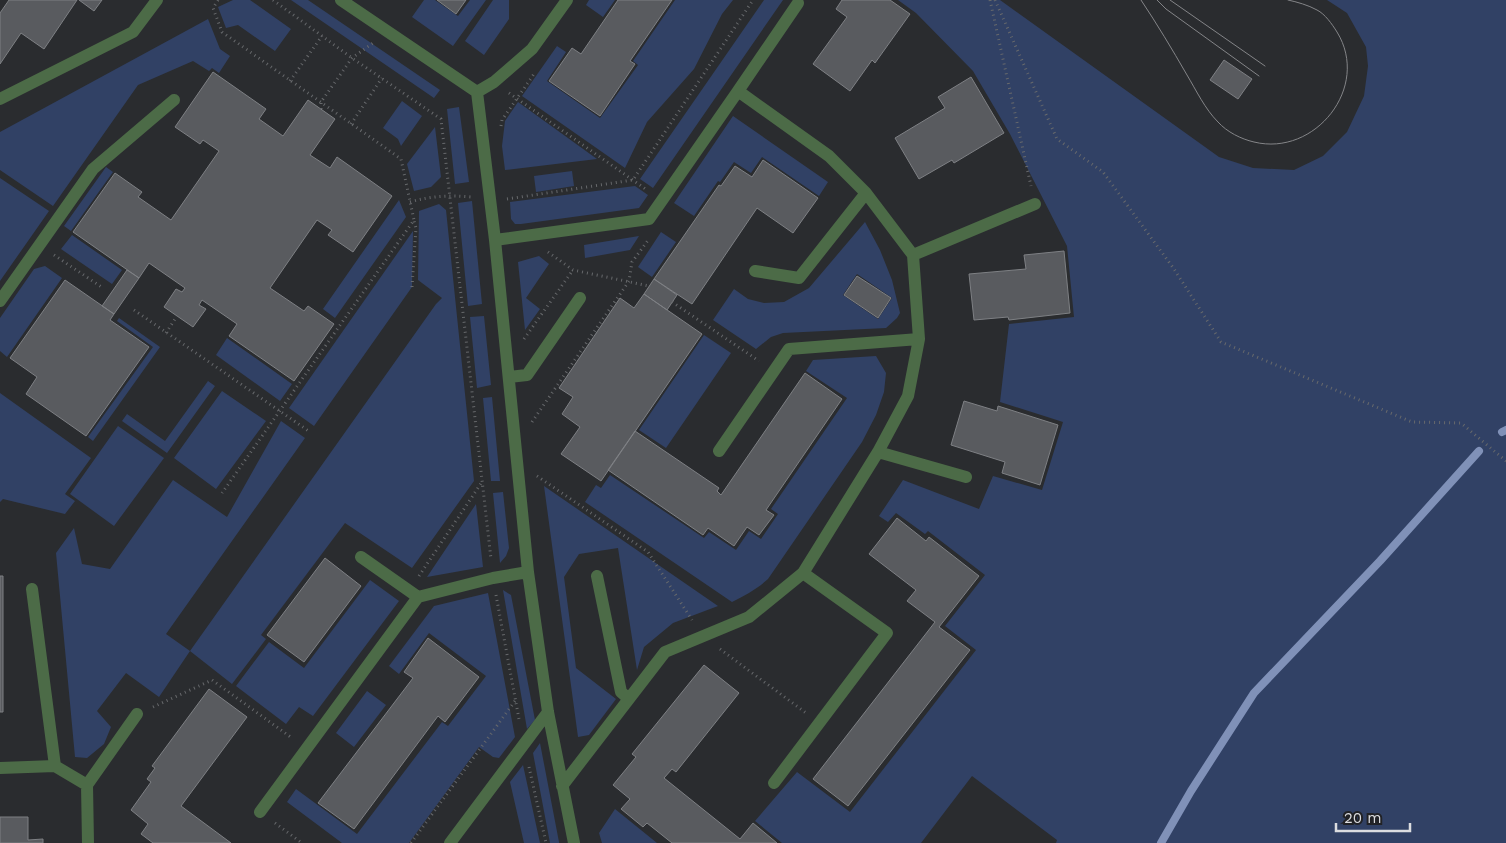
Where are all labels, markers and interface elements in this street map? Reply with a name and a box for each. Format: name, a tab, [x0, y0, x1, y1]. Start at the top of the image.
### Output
scale bar	[1336, 800, 1410, 832]
text: 20 m	[1344, 809, 1382, 827]

